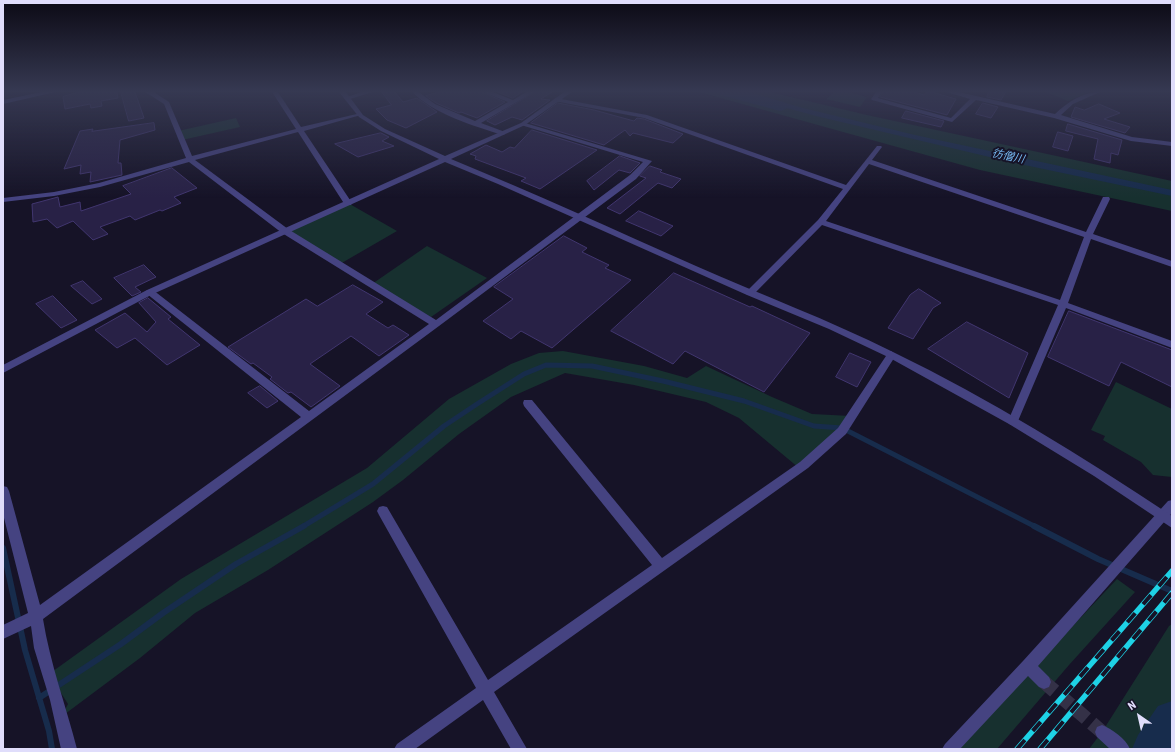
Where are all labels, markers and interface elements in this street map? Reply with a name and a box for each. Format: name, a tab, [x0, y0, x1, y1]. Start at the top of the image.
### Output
water label: 彷僧川	[990, 147, 1026, 167]
north arrow	[1119, 696, 1159, 736]
text: N	[1126, 698, 1138, 713]

